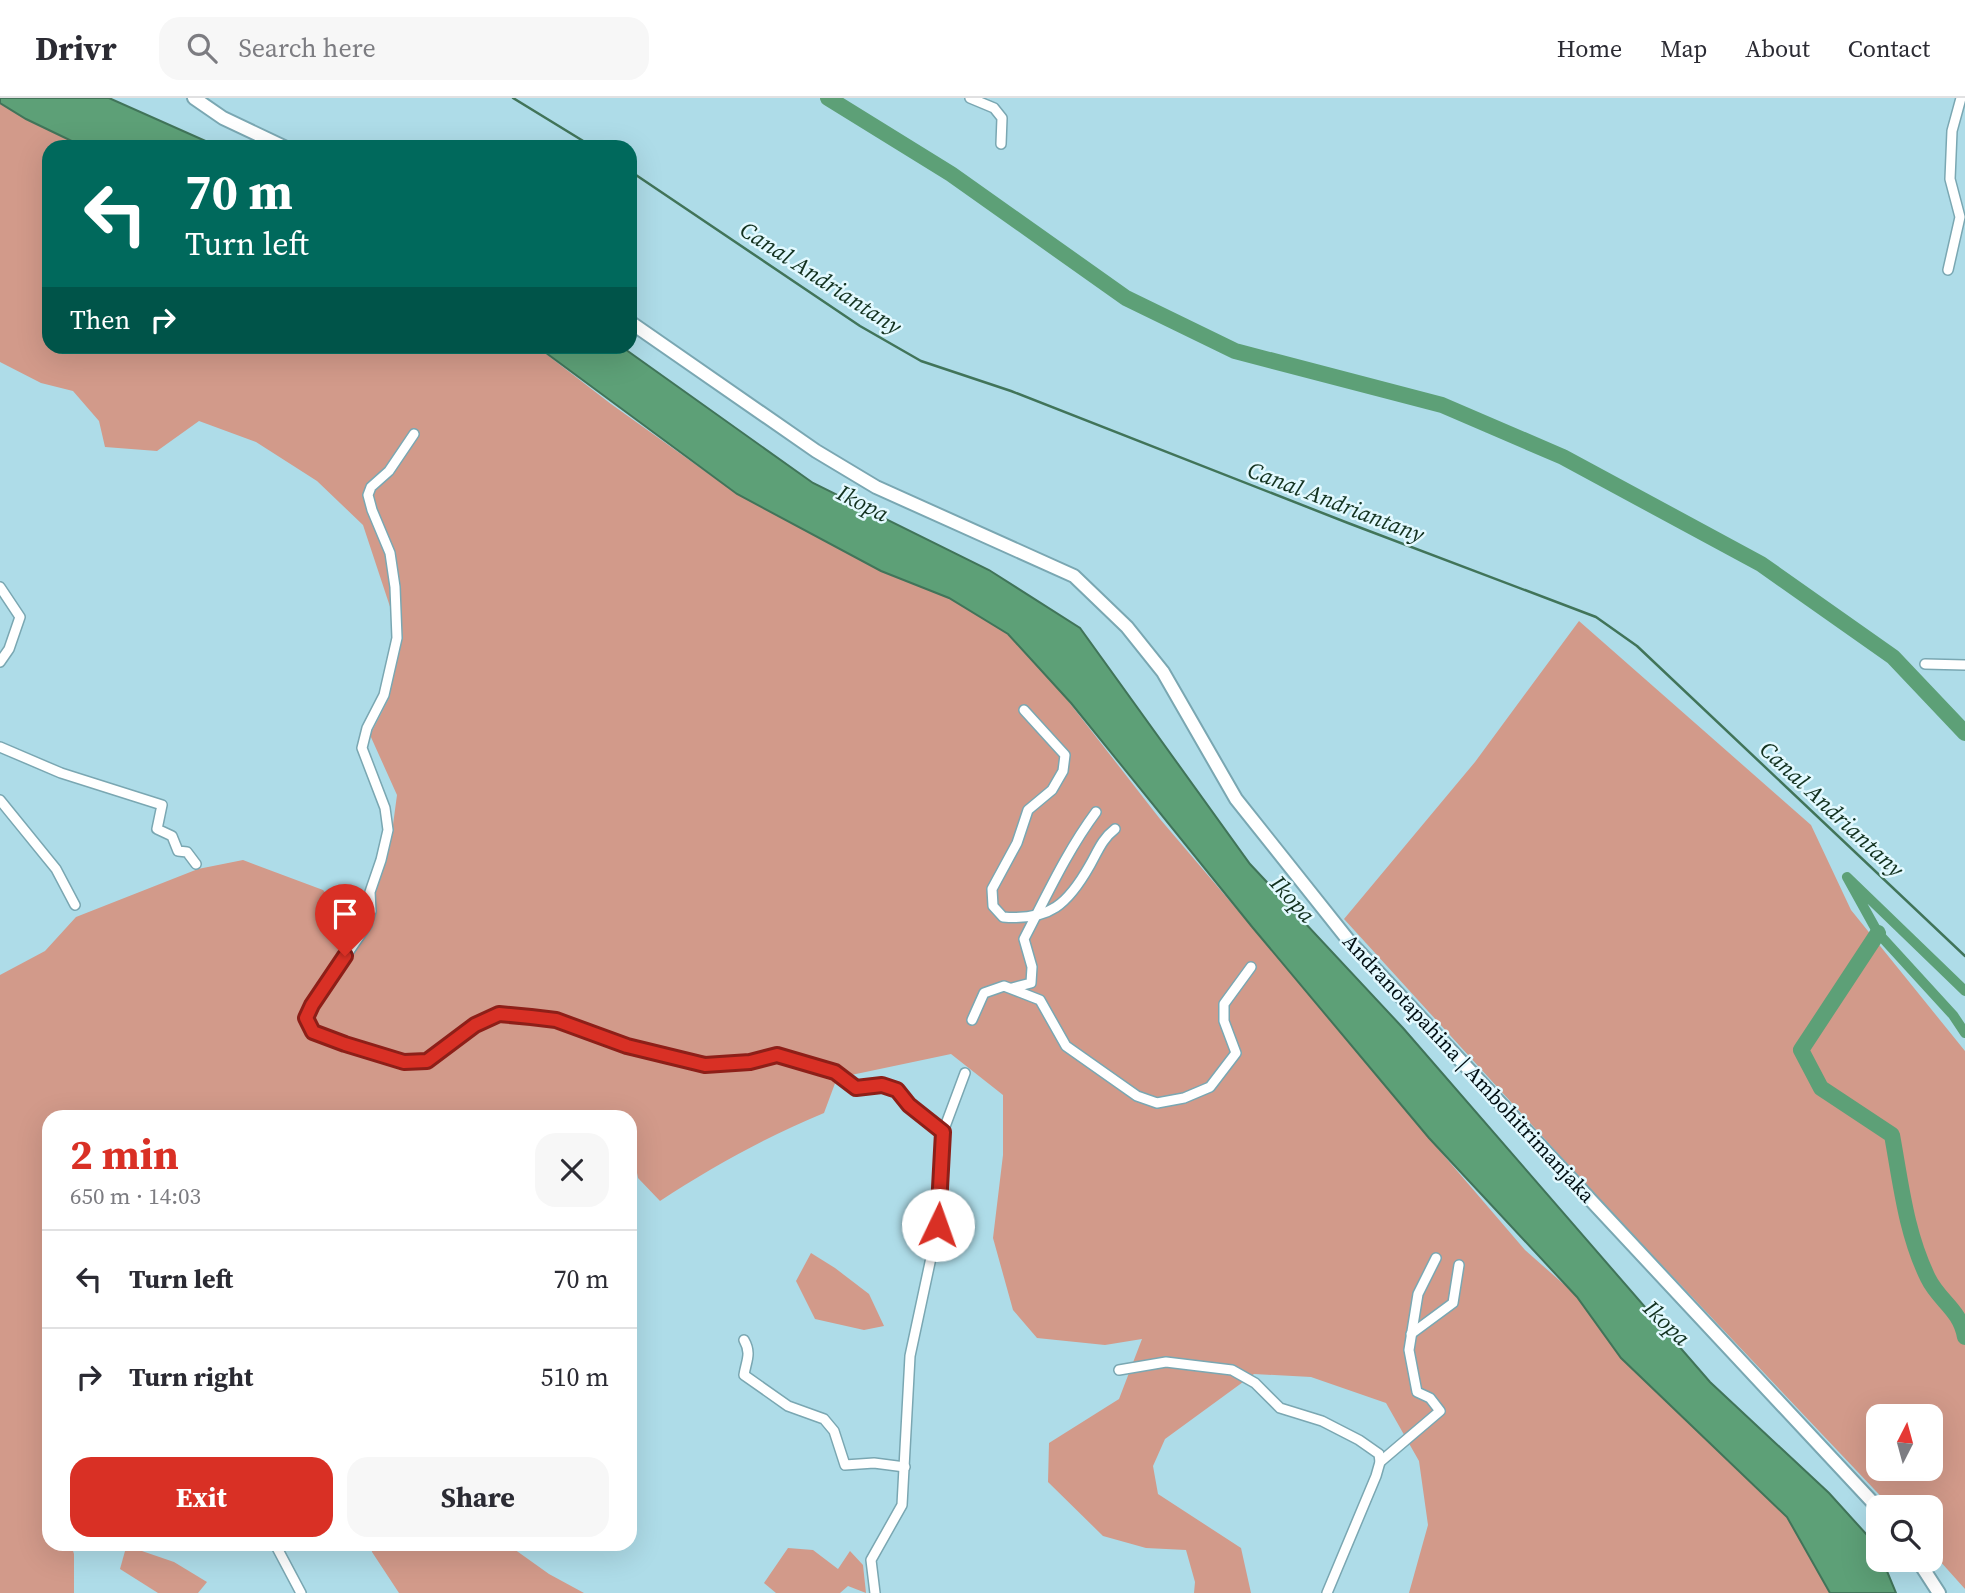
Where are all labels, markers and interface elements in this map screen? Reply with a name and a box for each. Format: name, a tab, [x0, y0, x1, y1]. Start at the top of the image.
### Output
search box	[159, 17, 649, 80]
text: Drivr	[35, 26, 117, 71]
icon: search	[183, 29, 221, 67]
text: Search here	[239, 30, 376, 66]
text: Home	[1557, 32, 1622, 65]
text: Map	[1660, 32, 1707, 65]
text: About	[1745, 32, 1810, 65]
text: Contact	[1848, 32, 1930, 65]
text: 70 m	[185, 158, 293, 225]
icon: left	[70, 168, 161, 259]
water label: Canal Andriantany	[734, 214, 909, 343]
text: Turn left	[185, 222, 309, 266]
icon: right	[144, 301, 182, 339]
text: Then	[70, 302, 130, 338]
water label: Canal Andriantany	[1243, 454, 1430, 551]
water label: Ikopa	[831, 476, 894, 529]
water label: Canal Andriantany	[1753, 734, 1912, 885]
water label: Ikopa	[1262, 868, 1323, 930]
pin	[315, 884, 375, 956]
icon: arrive	[326, 895, 364, 933]
street label: Andranotapahina | Ambohitrimanjaka	[1336, 927, 1602, 1209]
text: 2 min	[70, 1125, 179, 1183]
button: close	[535, 1133, 609, 1207]
text: 650 m · 14:03	[70, 1180, 201, 1212]
position arrow	[901, 1188, 975, 1262]
icon: left	[70, 1260, 108, 1298]
text: Turn left	[129, 1261, 233, 1297]
text: 70 m	[554, 1261, 609, 1297]
water label: Ikopa	[1636, 1292, 1697, 1353]
icon: right	[70, 1358, 108, 1396]
text: Turn right	[129, 1359, 253, 1395]
text: 510 m	[541, 1359, 609, 1395]
north arrow	[1866, 1404, 1942, 1480]
map controls	[1866, 1404, 1943, 1572]
button: Exit	[70, 1457, 333, 1537]
button: Share	[347, 1457, 609, 1537]
button: search	[1866, 1495, 1943, 1572]

